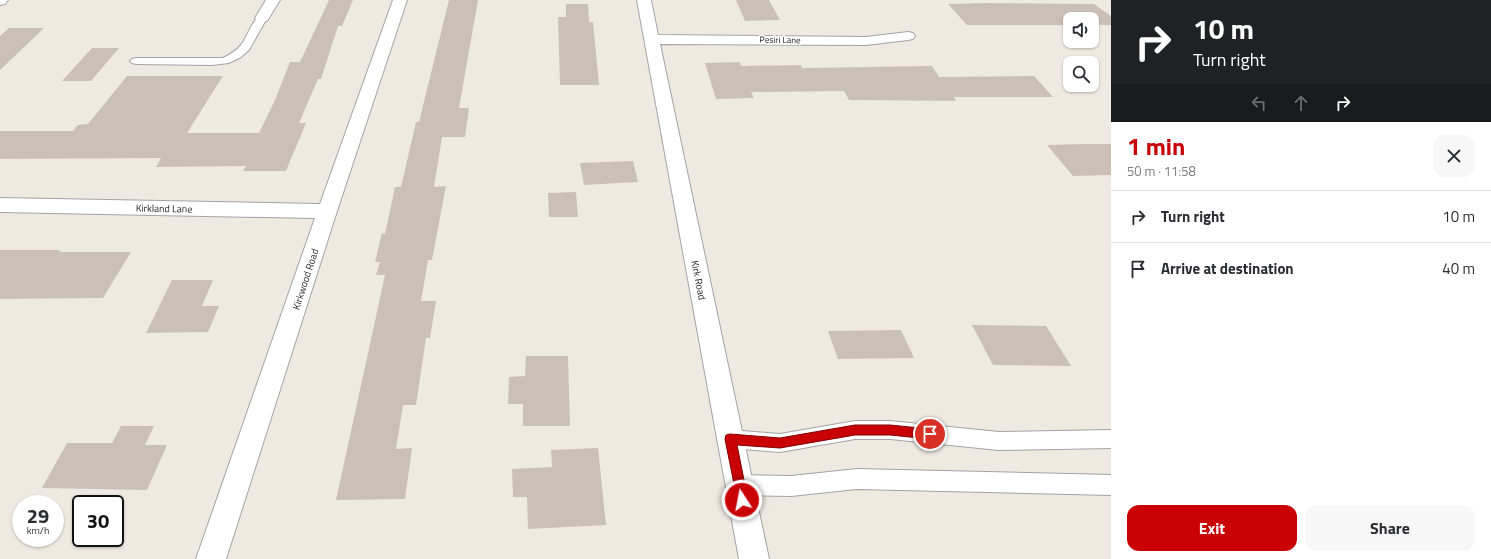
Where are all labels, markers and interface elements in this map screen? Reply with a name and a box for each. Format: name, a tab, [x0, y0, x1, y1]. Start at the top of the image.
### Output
text: 10 m	[1193, 7, 1254, 50]
map controls	[1063, 12, 1099, 92]
button: sound	[1063, 12, 1099, 48]
icon: right	[1127, 16, 1179, 68]
street label: Pesiri Lane	[759, 33, 801, 46]
text: Turn right	[1193, 46, 1266, 73]
button: search	[1063, 56, 1099, 92]
icon: left	[1248, 92, 1270, 114]
icon: ahead	[1290, 92, 1312, 114]
icon: right	[1332, 92, 1354, 114]
text: 1 min	[1127, 128, 1185, 164]
button: close	[1433, 135, 1475, 177]
text: 50 m · 11:58	[1127, 161, 1196, 181]
street label: Kirkland Lane	[136, 201, 192, 216]
text: Turn right	[1161, 205, 1225, 228]
text: 10 m	[1442, 205, 1475, 228]
icon: right	[1127, 206, 1149, 228]
street label: Kirkwood Road	[289, 247, 322, 312]
text: Arrive at destination	[1161, 257, 1294, 280]
text: 40 m	[1442, 257, 1475, 280]
icon: arrive	[1127, 258, 1149, 280]
street label: Kirk Road	[687, 259, 710, 301]
pin	[913, 417, 947, 451]
icon: arrive	[919, 423, 941, 445]
position arrow	[721, 479, 763, 521]
speed limit sign: 30	[72, 495, 124, 547]
text: 29	[27, 500, 49, 531]
button: Exit	[1127, 505, 1297, 551]
button: Share	[1305, 505, 1475, 551]
text: km/h	[27, 523, 49, 538]

